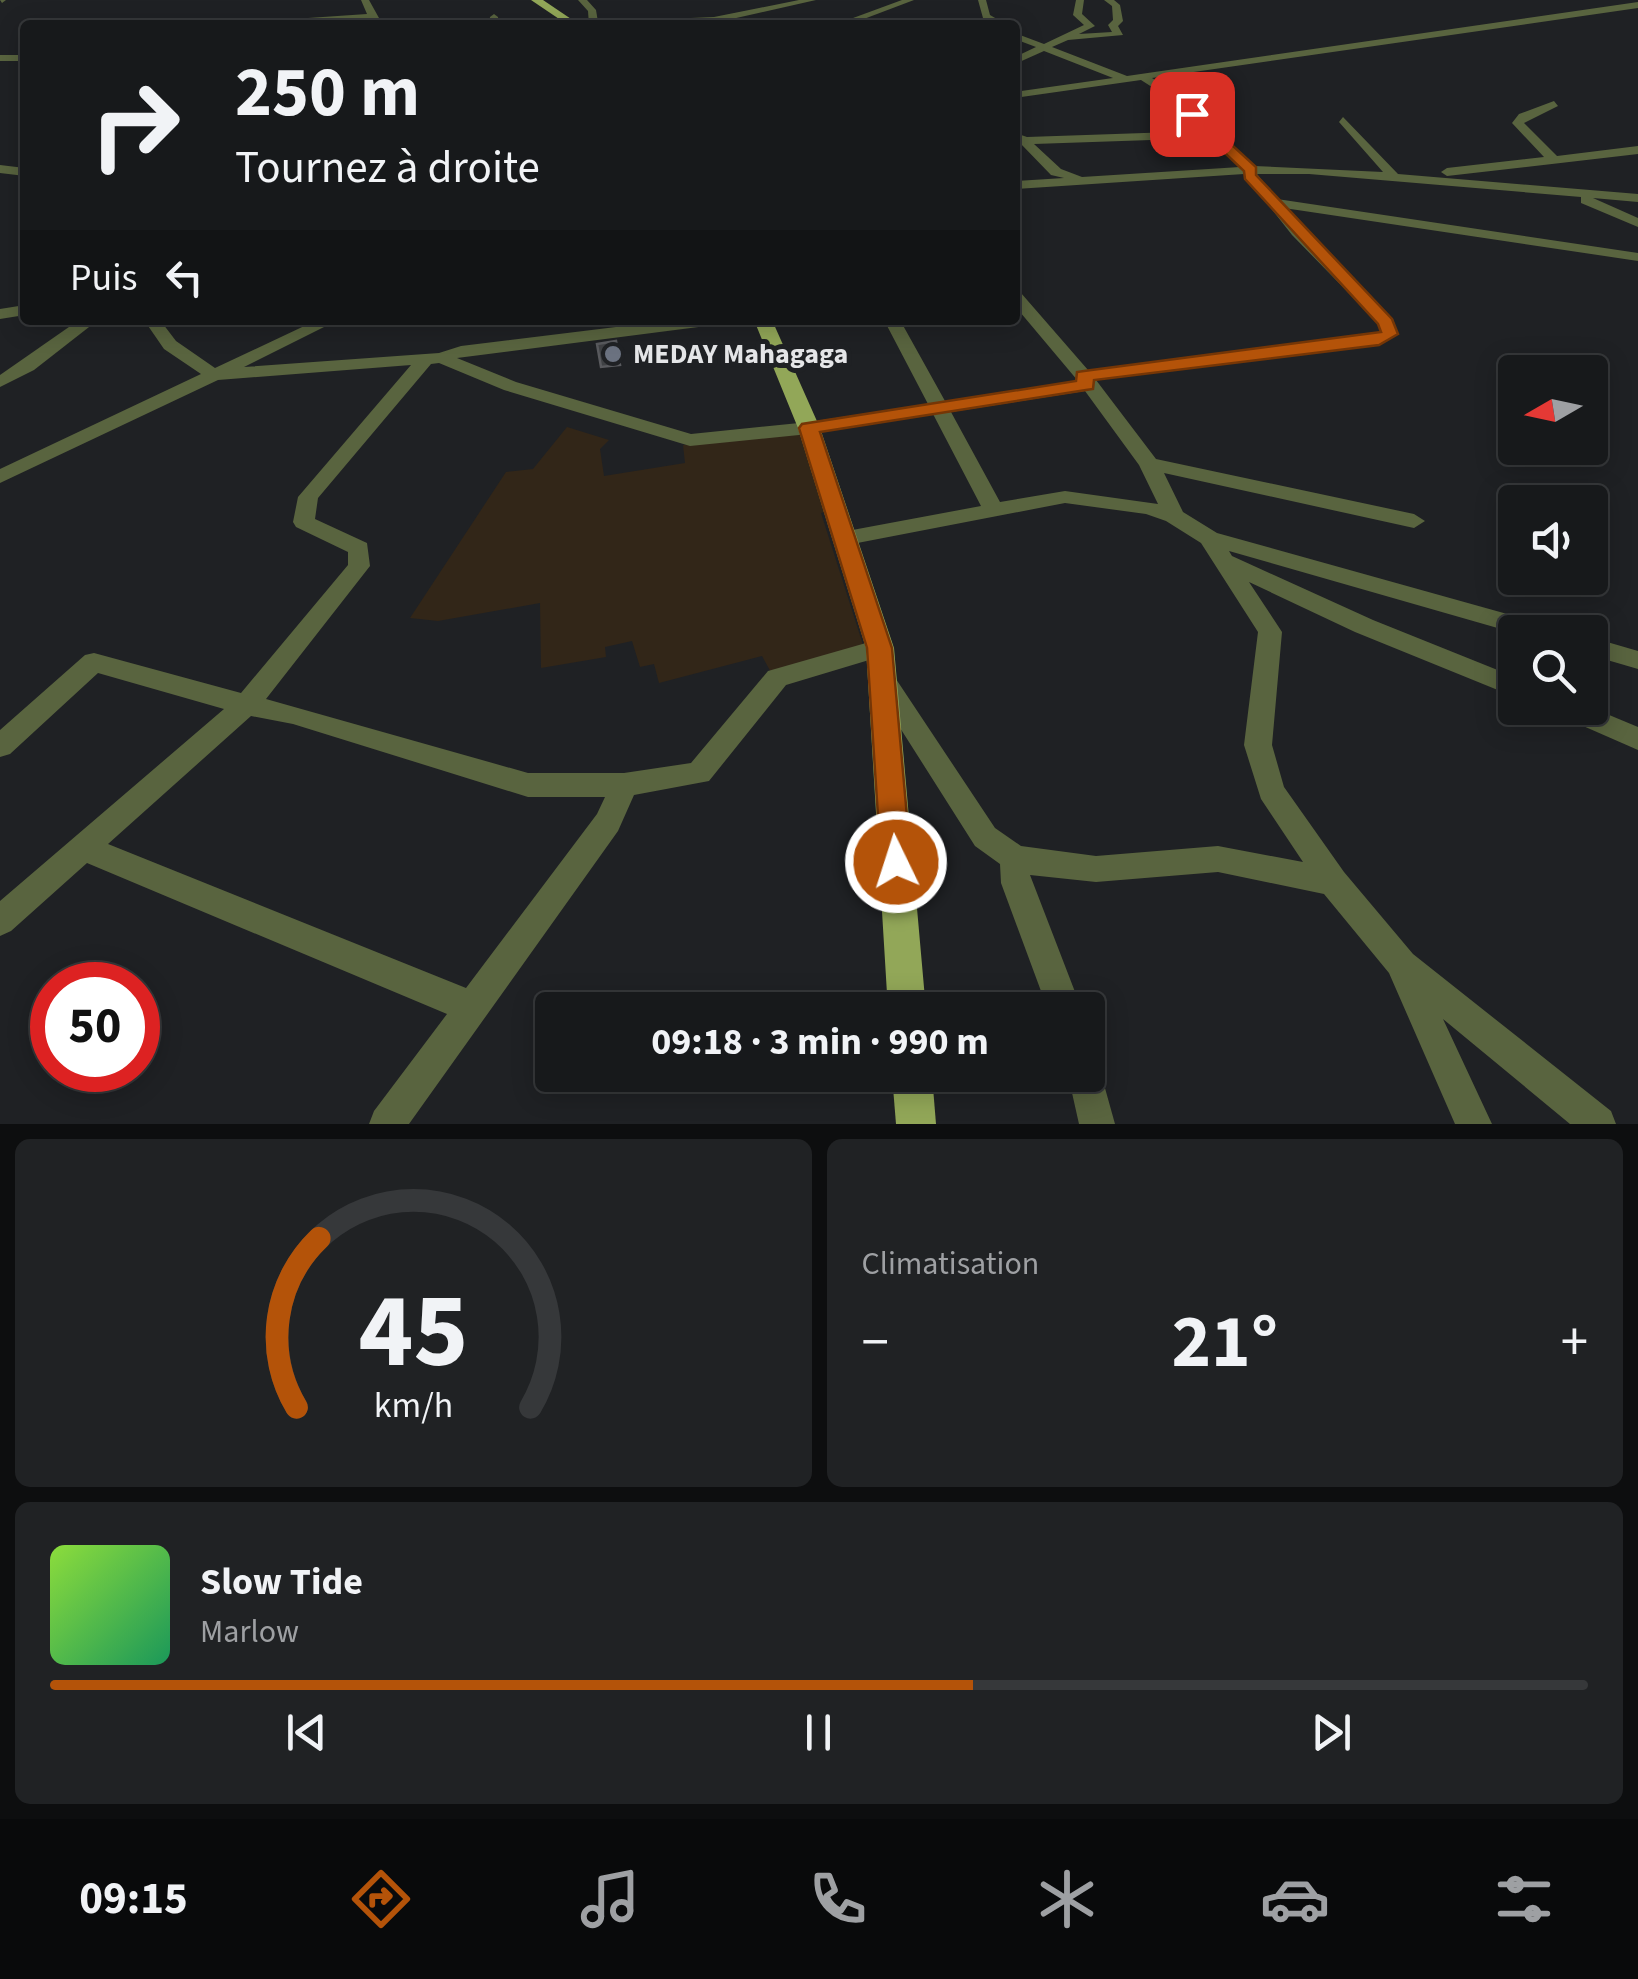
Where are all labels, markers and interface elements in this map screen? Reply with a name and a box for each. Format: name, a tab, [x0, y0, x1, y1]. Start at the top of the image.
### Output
text: 250 m	[235, 43, 420, 143]
icon: right	[70, 60, 200, 190]
pin	[1150, 72, 1235, 157]
icon: arrive	[1165, 87, 1220, 142]
text: Tournez à droite	[235, 136, 540, 200]
icon: left	[157, 250, 212, 305]
text: Puis	[70, 251, 137, 305]
place label: MEDAY Mahagaga	[633, 334, 848, 374]
marker: MEDAY Mahagaga	[602, 343, 624, 365]
north arrow	[1498, 355, 1608, 465]
map controls	[1498, 355, 1608, 725]
button: sound	[1498, 485, 1608, 595]
button: search	[1498, 615, 1608, 725]
position arrow	[844, 810, 948, 914]
speed limit sign: 50	[30, 962, 160, 1092]
text: 09:18 · 3 min · 990 m	[651, 1015, 989, 1069]
text: Climatisation	[862, 1241, 1039, 1287]
text: 45	[358, 1259, 468, 1407]
text: 21°	[1171, 1289, 1278, 1396]
text: −	[862, 1304, 889, 1382]
text: +	[1561, 1304, 1588, 1382]
text: km/h	[374, 1380, 453, 1431]
text: Slow Tide	[200, 1555, 363, 1609]
text: Marlow	[200, 1609, 299, 1655]
icon: previous	[279, 1705, 334, 1760]
icon: pause	[791, 1705, 846, 1760]
icon: next	[1304, 1705, 1359, 1760]
icon: directions	[346, 1864, 416, 1934]
icon: music	[575, 1864, 645, 1934]
icon: phone	[803, 1864, 873, 1934]
icon: climate	[1032, 1864, 1102, 1934]
icon: car	[1260, 1864, 1330, 1934]
icon: filters	[1489, 1864, 1559, 1934]
text: 09:15	[79, 1867, 188, 1931]

